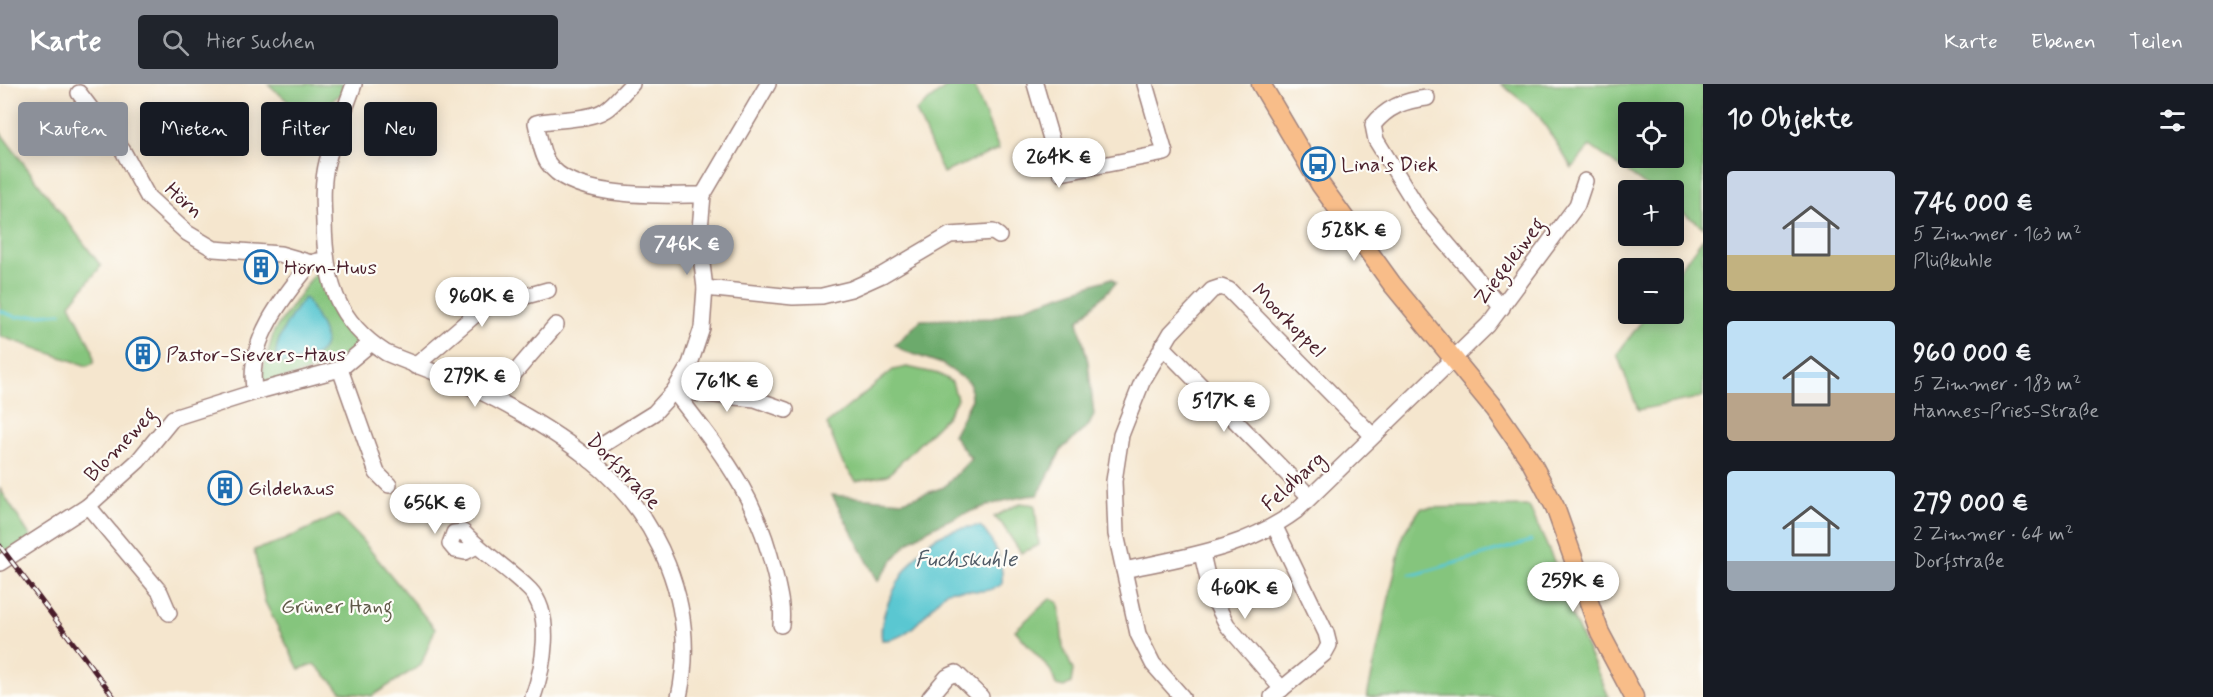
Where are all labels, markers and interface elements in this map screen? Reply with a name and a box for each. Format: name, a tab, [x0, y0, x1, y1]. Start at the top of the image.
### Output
search box	[138, 15, 558, 69]
text: Karte	[30, 24, 102, 61]
icon: search	[159, 26, 192, 59]
text: Hier suchen	[207, 28, 315, 56]
text: Karte	[1944, 28, 1998, 56]
text: Ebenen	[2031, 28, 2096, 56]
text: Teilen	[2129, 28, 2183, 56]
chip: Kaufen	[18, 102, 128, 156]
chip: Mieten	[140, 102, 249, 156]
chip: Filter	[261, 102, 352, 156]
chip: Neu	[364, 102, 437, 156]
map controls	[1618, 102, 1684, 324]
button: locate	[1618, 102, 1684, 168]
text: 10 Objekte	[1727, 103, 1853, 137]
icon: filters	[2156, 104, 2189, 137]
pin: 264K €	[1010, 138, 1108, 189]
text: 264K €	[1026, 144, 1092, 171]
bus stop icon: Lina's Diek	[1300, 146, 1336, 182]
place label: Lina's Diek	[1341, 151, 1438, 179]
street label: Hörn	[158, 176, 209, 225]
button: +	[1618, 180, 1684, 246]
text: 746 000 €	[1913, 187, 2033, 221]
icon: home	[1775, 195, 1847, 267]
pin: 528K €	[1305, 211, 1403, 262]
street label: Ziegeleiweg	[1468, 212, 1554, 312]
text: 528K €	[1321, 217, 1387, 244]
text: 5 Zimmer · 163 m²	[1913, 221, 2082, 248]
pin: 746K €	[638, 225, 736, 276]
text: 746K €	[654, 231, 720, 258]
text: Plüßkuhle	[1913, 248, 1992, 275]
building icon: Hörn-Huus	[243, 249, 279, 285]
place label: Hörn-Huus	[284, 254, 377, 282]
button: −	[1618, 258, 1684, 324]
pin: 960K €	[433, 277, 531, 328]
street label: Moorkoppel	[1245, 277, 1332, 364]
text: 960K €	[449, 283, 515, 310]
building icon: Pastor-Sievers-Haus	[125, 336, 161, 372]
text: 960 000 €	[1913, 337, 2032, 371]
place label: Pastor-Sievers-Haus	[166, 341, 346, 369]
icon: home	[1775, 345, 1847, 417]
pin: 279K €	[426, 357, 524, 408]
pin: 761K €	[678, 362, 776, 413]
text: 279K €	[443, 363, 507, 390]
text: 761K €	[695, 368, 759, 395]
text: 5 Zimmer · 183 m²	[1913, 371, 2081, 398]
pin: 517K €	[1175, 382, 1273, 433]
text: 517K €	[1192, 388, 1256, 415]
text: Hannes-Pries-Straße	[1913, 398, 2099, 425]
street label: Blomeweg	[78, 401, 165, 490]
street label: Dorfstraße	[580, 427, 667, 516]
street label: Feldbarg	[1256, 446, 1332, 519]
building icon: Gildehaus	[207, 470, 243, 506]
place label: Gildehaus	[248, 475, 334, 503]
pin: 656K €	[386, 484, 484, 535]
text: 279 000 €	[1913, 487, 2029, 521]
text: 656K €	[404, 490, 466, 517]
icon: home	[1775, 495, 1847, 567]
text: 2 Zimmer · 64 m²	[1913, 521, 2074, 548]
water label: Fuchskuhle	[915, 546, 1018, 574]
text: Dorfstraße	[1913, 548, 2005, 575]
pin: 259K €	[1524, 562, 1622, 613]
text: 259K €	[1541, 568, 1605, 595]
pin: 460K €	[1196, 569, 1294, 620]
text: 460K €	[1211, 575, 1279, 602]
park label: Grüner Hang	[281, 593, 393, 623]

